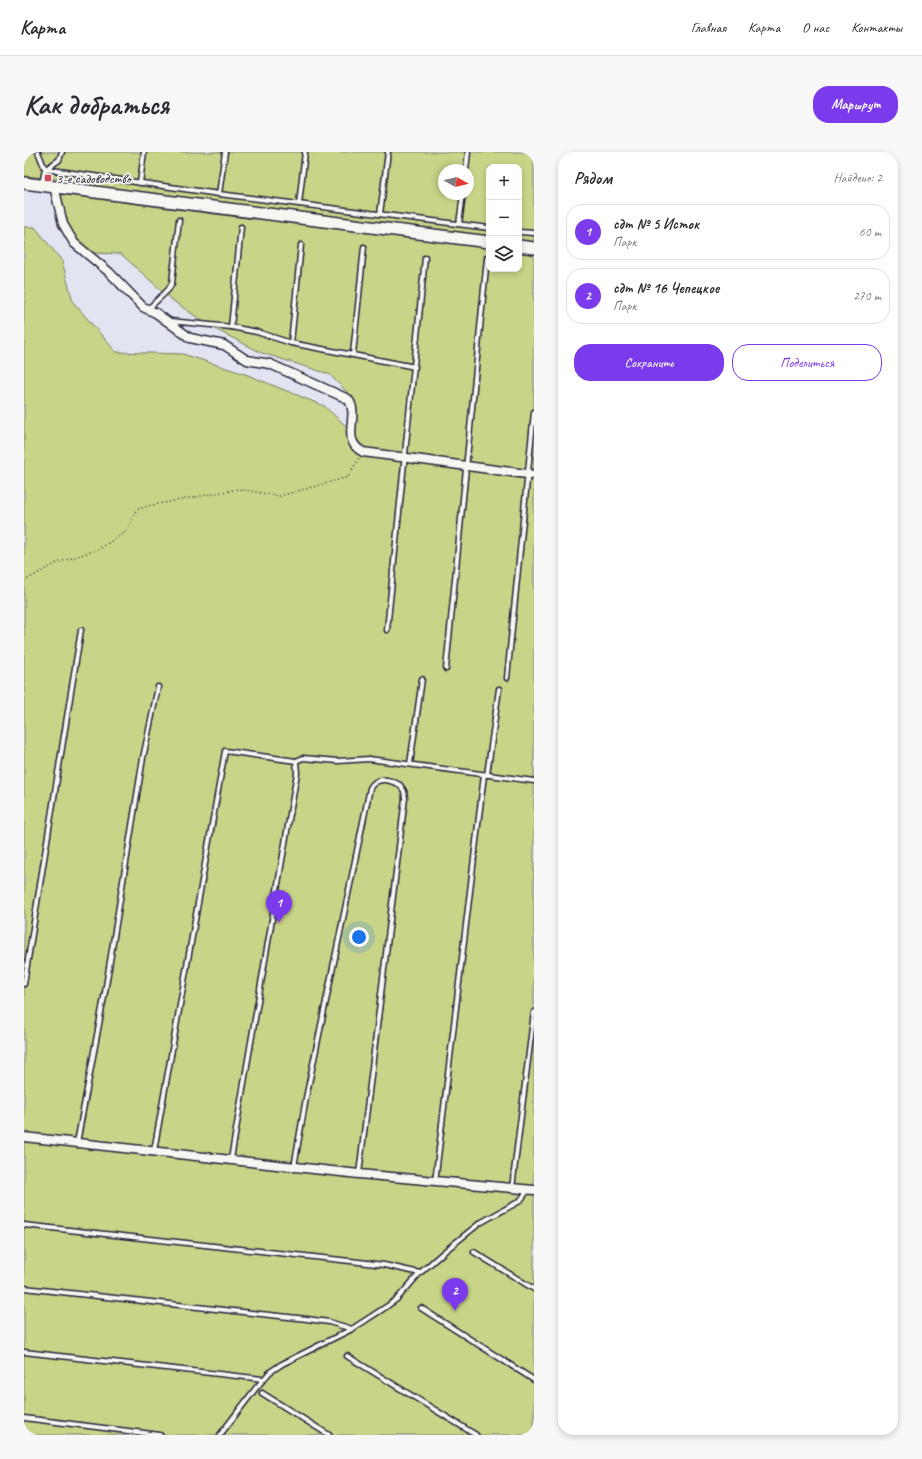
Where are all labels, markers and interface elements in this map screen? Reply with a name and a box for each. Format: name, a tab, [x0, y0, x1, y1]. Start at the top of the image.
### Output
text: Карта	[20, 16, 65, 40]
text: Главная	[691, 19, 726, 36]
text: Карта	[748, 19, 780, 36]
text: О нас	[802, 19, 829, 36]
text: Контакты	[851, 19, 902, 36]
button: Маршрут	[813, 86, 898, 123]
text: Как добраться	[24, 87, 169, 122]
north arrow	[438, 164, 474, 200]
map controls	[486, 164, 522, 272]
button: +	[486, 164, 522, 200]
text: Рядом	[574, 168, 612, 189]
place label: 3-е садоводство	[56, 170, 133, 187]
text: Найдено: 2	[834, 170, 882, 186]
marker: 3-е садоводство	[43, 173, 53, 183]
button: −	[486, 200, 522, 236]
text: сдт № 5 Исток	[613, 215, 699, 234]
text: 1	[585, 224, 591, 240]
text: 60 m	[859, 224, 881, 240]
text: Парк	[613, 234, 636, 250]
button: layers	[486, 236, 522, 272]
text: сдт № 16 Чепецкое	[613, 279, 719, 298]
text: 2	[585, 288, 591, 304]
text: 270 m	[853, 288, 881, 304]
text: Парк	[613, 298, 636, 314]
button: Сохранить	[574, 344, 724, 381]
button: Поделиться	[732, 344, 882, 381]
pin: 1	[266, 890, 292, 923]
your location	[349, 927, 369, 947]
pin: 2	[442, 1278, 468, 1311]

